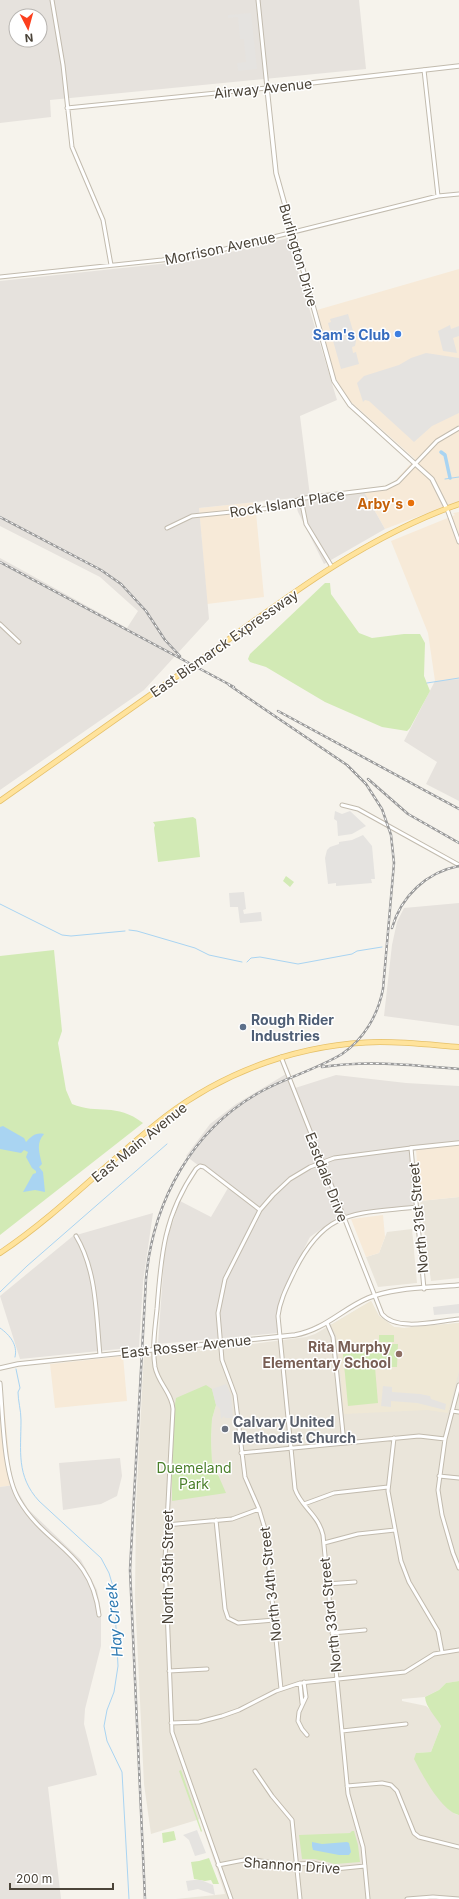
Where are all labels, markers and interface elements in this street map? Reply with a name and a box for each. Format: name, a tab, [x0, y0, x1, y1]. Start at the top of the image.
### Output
north arrow	[8, 8, 48, 48]
text: N	[24, 31, 34, 45]
street label: Airway Avenue	[213, 74, 313, 102]
street label: Burlington Drive	[276, 202, 322, 308]
street label: Morrison Avenue	[163, 228, 277, 268]
place label: Sam's Club	[313, 326, 390, 343]
marker: Sam's Club	[393, 329, 403, 339]
street label: Rock Island Place	[228, 486, 346, 520]
place label: Arby's	[357, 495, 403, 512]
marker: Arby's	[406, 498, 416, 508]
street label: East Bismarck Expressway	[147, 585, 301, 701]
place label: Rough Rider Industries	[251, 1011, 334, 1044]
marker: Rough Rider Industries	[238, 1022, 248, 1032]
street label: East Main Avenue	[88, 1098, 190, 1186]
street label: Eastdale Drive	[302, 1130, 352, 1224]
street label: North 31st Street	[405, 1162, 431, 1274]
street label: East Rosser Avenue	[120, 1331, 252, 1361]
place label: Rita Murphy Elementary School	[262, 1338, 392, 1371]
marker: Rita Murphy Elementary School	[394, 1349, 404, 1359]
place label: Calvary United Methodist Church	[233, 1413, 356, 1446]
marker: Calvary United Methodist Church	[220, 1424, 230, 1434]
park label: Duemeland Park	[156, 1459, 232, 1492]
street label: North 35th Street	[159, 1509, 176, 1624]
street label: North 34th Street	[255, 1525, 284, 1642]
street label: North 33rd Street	[315, 1556, 344, 1673]
water label: Hay Creek	[101, 1581, 127, 1658]
street label: Shannon Drive	[243, 1853, 341, 1877]
scale bar	[10, 1865, 113, 1891]
text: 200 m	[16, 1871, 52, 1886]

